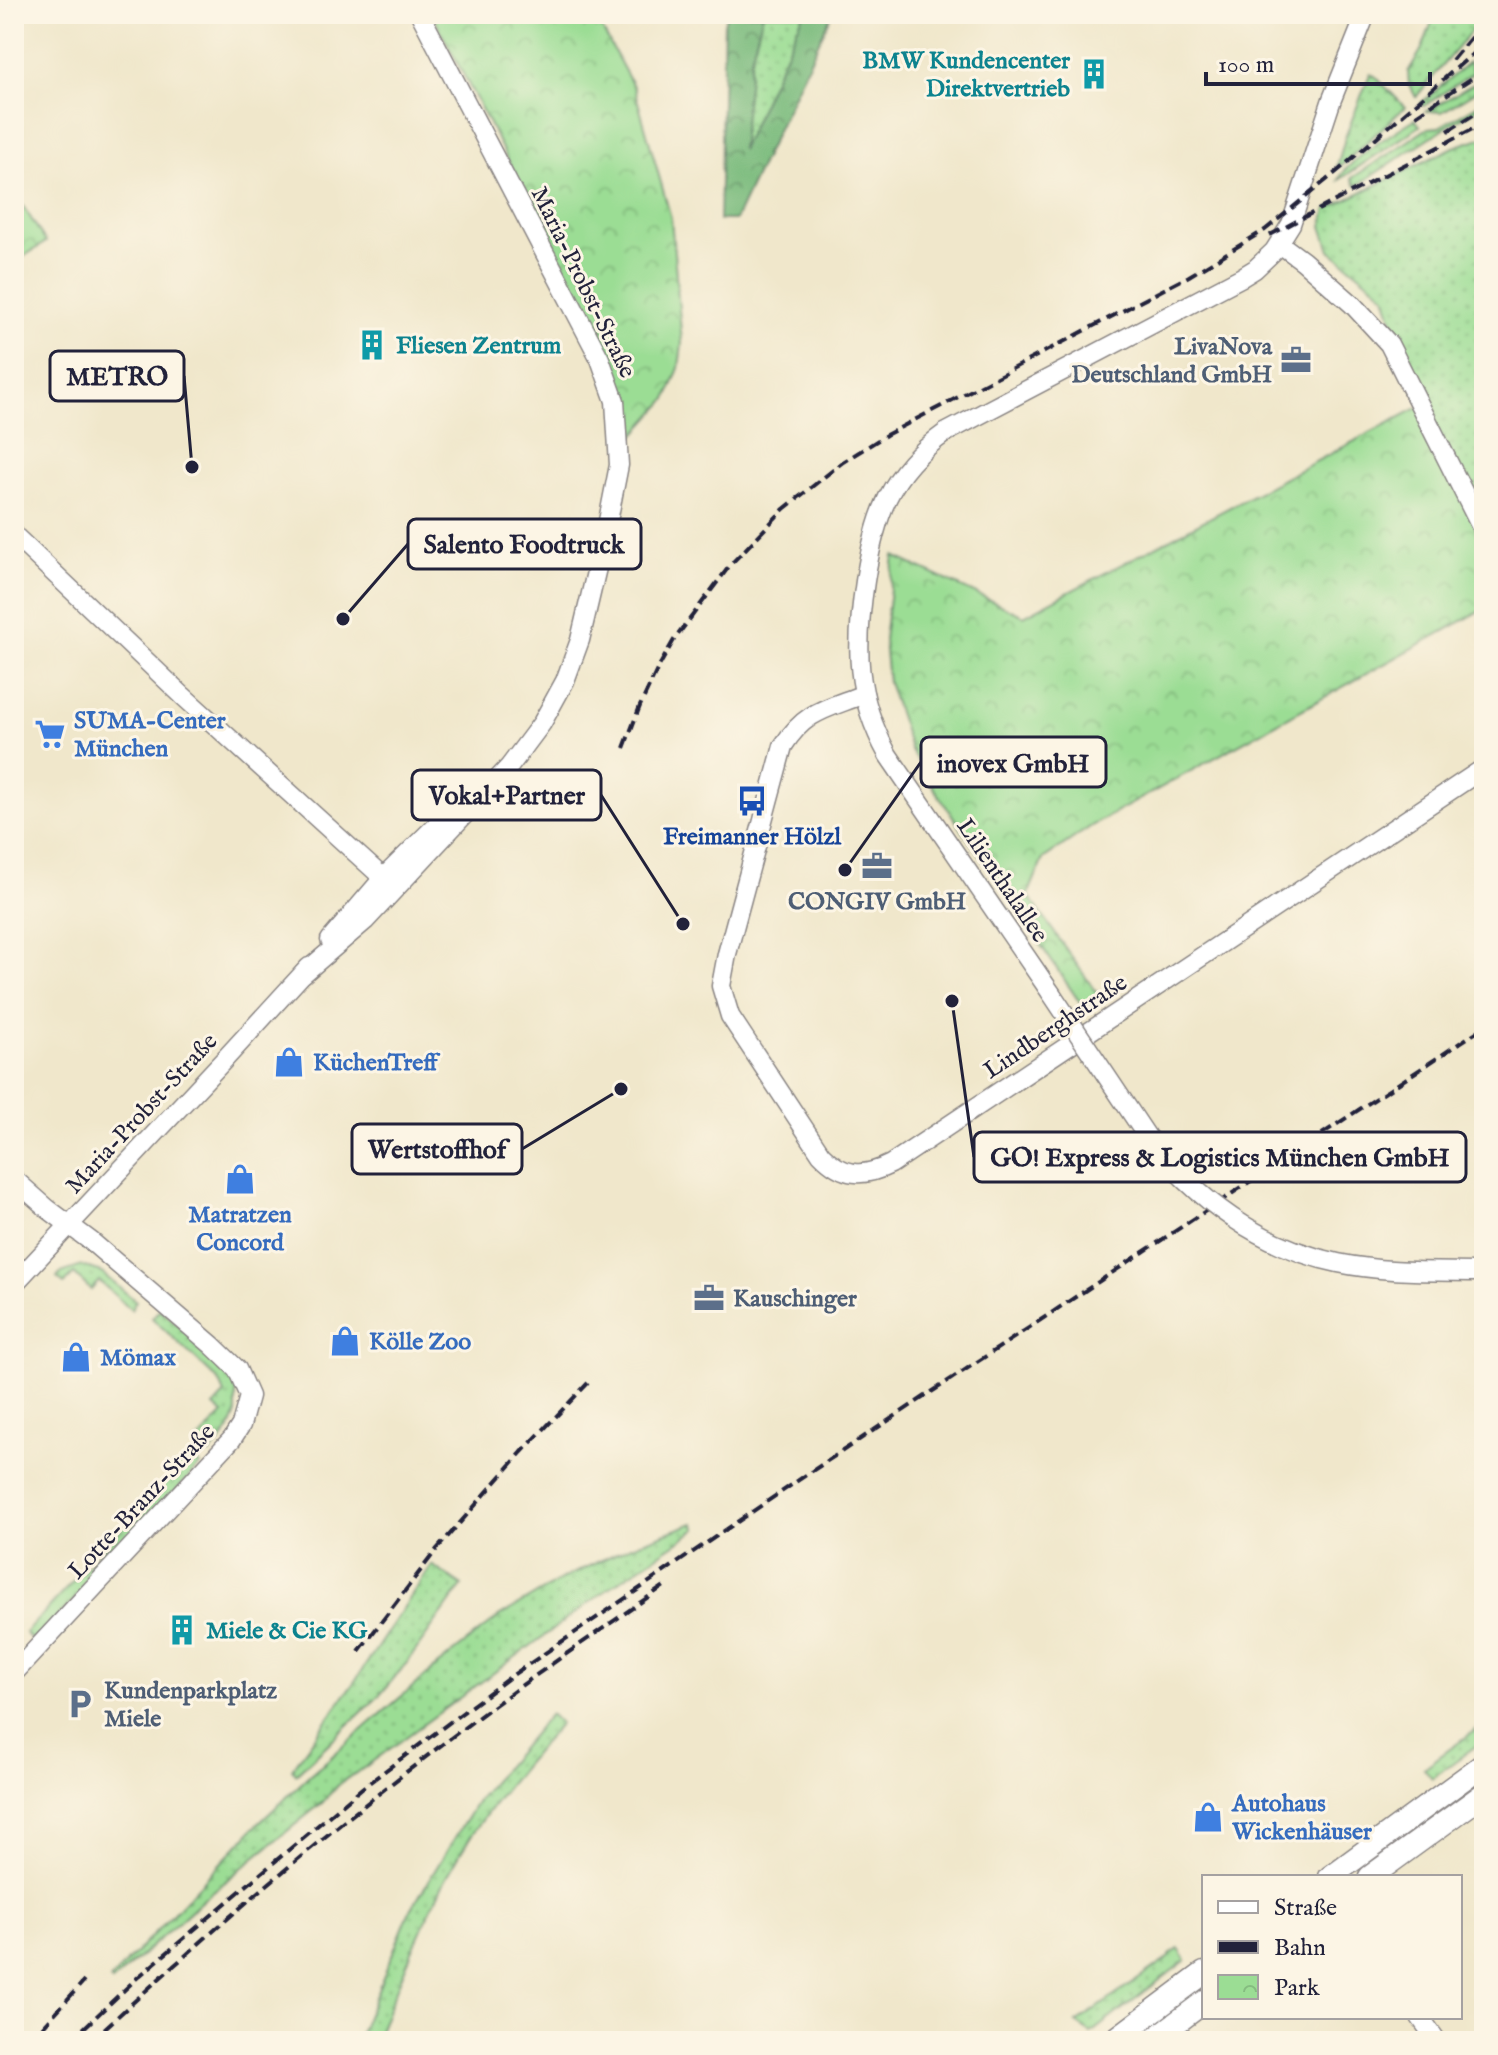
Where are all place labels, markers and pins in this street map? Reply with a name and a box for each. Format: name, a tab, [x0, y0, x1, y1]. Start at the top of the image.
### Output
place label: BMW Kundencenter Direktvertrieb	[862, 46, 1070, 105]
building icon: BMW Kundencenter Direktvertrieb	[1077, 57, 1111, 91]
building icon: Fliesen Zentrum	[355, 328, 389, 362]
place label: Fliesen Zentrum	[396, 331, 562, 362]
place label: LivaNova Deutschland GmbH	[1071, 332, 1273, 391]
office icon: LivaNova Deutschland GmbH	[1279, 343, 1313, 377]
callout: METRO	[50, 351, 184, 401]
callout: Salento Foodtruck	[408, 519, 641, 569]
place label: SUMA-Center München	[74, 706, 226, 765]
supermarket icon: SUMA-Center München	[33, 717, 67, 751]
callout: inovex GmbH	[921, 737, 1106, 787]
callout: Vokal+Partner	[412, 770, 601, 820]
bus stop icon: Freimanner Hölzl	[735, 784, 769, 818]
place label: Freimanner Hölzl	[663, 822, 841, 853]
office icon: CONGIV GmbH	[860, 849, 894, 883]
place label: CONGIV GmbH	[788, 887, 966, 918]
shop icon: KüchenTreff	[272, 1045, 306, 1079]
place label: KüchenTreff	[313, 1048, 441, 1079]
callout: Wertstoffhof	[352, 1124, 522, 1174]
callout: GO! Express & Logistics München GmbH	[974, 1132, 1466, 1182]
shop icon: Matratzen Concord	[223, 1162, 257, 1196]
place label: Matratzen Concord	[188, 1200, 292, 1259]
office icon: Kauschinger	[692, 1281, 726, 1315]
place label: Kauschinger	[733, 1284, 857, 1315]
shop icon: Kölle Zoo	[328, 1324, 362, 1358]
place label: Kölle Zoo	[369, 1327, 471, 1358]
shop icon: Mömax	[59, 1340, 93, 1374]
place label: Mömax	[100, 1343, 176, 1374]
building icon: Miele & Cie KG	[165, 1613, 199, 1647]
place label: Miele & Cie KG	[206, 1616, 368, 1647]
place label: Kundenparkplatz Miele	[104, 1676, 277, 1735]
parking icon: Kundenparkplatz Miele	[63, 1687, 97, 1721]
place label: Autohaus Wickenhäuser	[1231, 1789, 1372, 1848]
shop icon: Autohaus Wickenhäuser	[1191, 1800, 1225, 1834]

